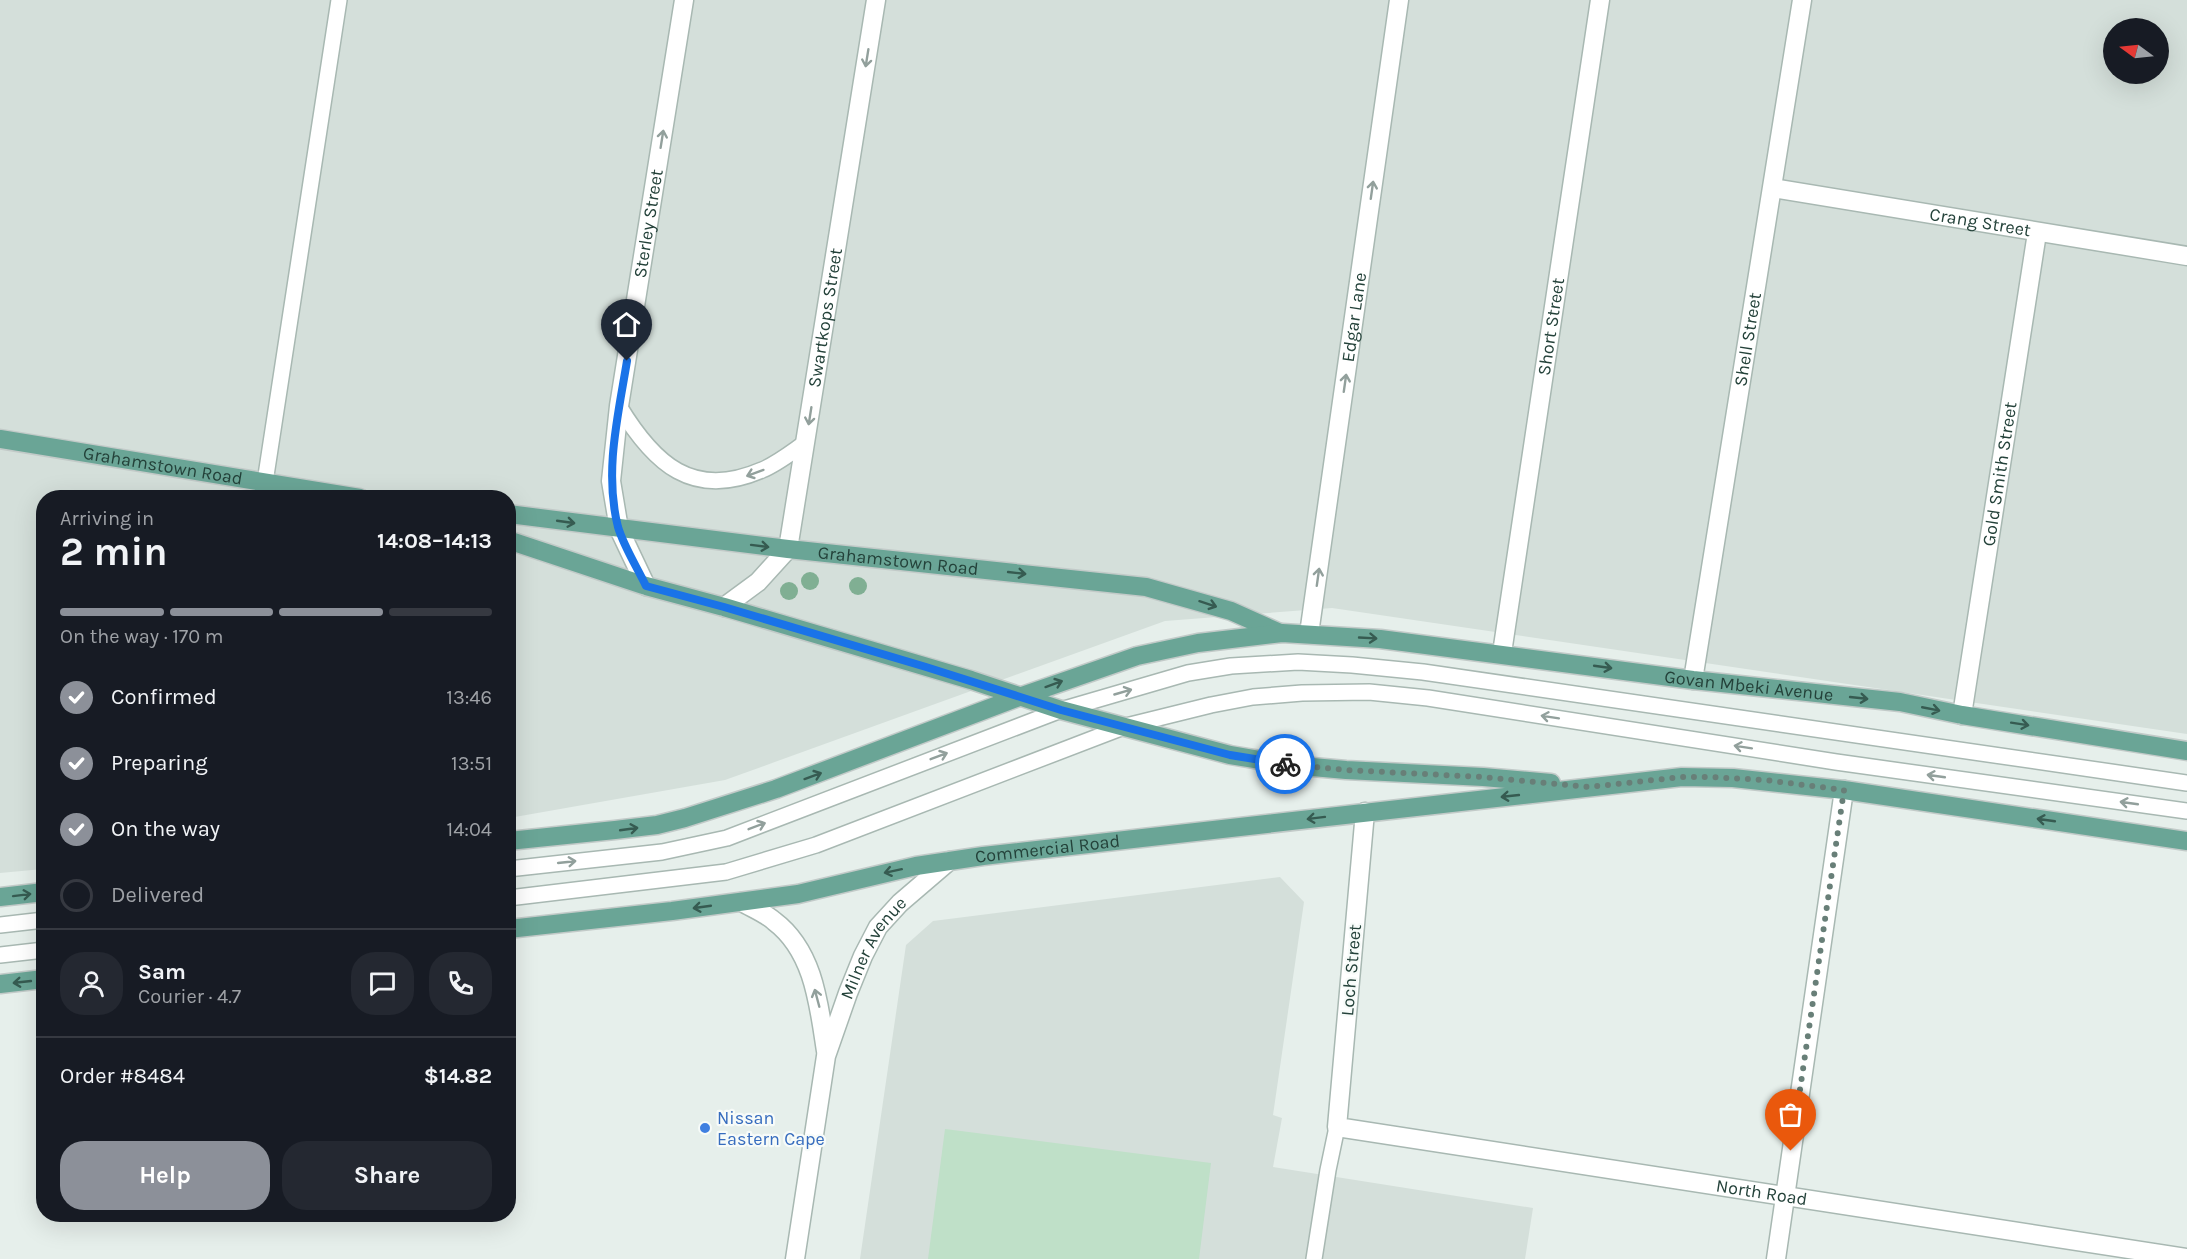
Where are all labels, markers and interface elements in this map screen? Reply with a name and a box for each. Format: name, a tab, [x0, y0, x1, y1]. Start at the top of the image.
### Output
north arrow	[2103, 18, 2169, 84]
map controls	[2103, 18, 2169, 84]
one-way arrow	[861, 47, 872, 67]
one-way arrow	[656, 129, 667, 149]
street label: Sterley Street	[629, 167, 668, 279]
one-way arrow	[1367, 181, 1378, 201]
street label: Crang Street	[1928, 203, 2033, 241]
street label: Swartkops Street	[803, 246, 847, 389]
street label: Edgar Lane	[1337, 271, 1371, 363]
street label: Short Street	[1533, 276, 1569, 377]
street label: Shell Street	[1729, 291, 1766, 388]
pin	[601, 299, 652, 361]
icon: home	[610, 308, 643, 341]
one-way arrow	[1339, 374, 1350, 394]
street label: Gold Smith Street	[1977, 400, 2022, 548]
one-way arrow	[804, 406, 815, 426]
street label: Grahamstown Road	[81, 442, 244, 490]
one-way arrow	[746, 468, 765, 479]
text: Arriving in	[60, 507, 154, 530]
one-way arrow	[556, 516, 576, 527]
text: 14:08–14:13	[377, 528, 492, 554]
text: 2 min	[60, 529, 168, 575]
one-way arrow	[750, 541, 769, 552]
street label: Grahamstown Road	[817, 541, 980, 580]
one-way arrow	[1312, 567, 1323, 587]
one-way arrow	[1006, 568, 1026, 579]
one-way arrow	[1198, 599, 1217, 610]
text: On the way · 170 m	[60, 625, 224, 648]
one-way arrow	[1357, 632, 1377, 643]
one-way arrow	[1592, 662, 1612, 673]
street label: Govan Mbeki Avenue	[1663, 665, 1834, 706]
one-way arrow	[1044, 677, 1063, 688]
icon: check	[60, 681, 93, 714]
text: Confirmed	[111, 684, 217, 710]
text: 13:46	[446, 686, 492, 709]
one-way arrow	[1114, 686, 1133, 697]
one-way arrow	[1849, 693, 1868, 704]
one-way arrow	[1921, 703, 1940, 715]
one-way arrow	[1541, 712, 1561, 723]
one-way arrow	[2009, 719, 2029, 730]
courier	[1255, 734, 1315, 794]
one-way arrow	[1734, 742, 1754, 753]
icon: check	[60, 747, 93, 780]
icon: bike	[1269, 748, 1302, 781]
text: Preparing	[111, 750, 208, 776]
one-way arrow	[930, 750, 948, 761]
text: 13:51	[451, 752, 492, 775]
one-way arrow	[803, 769, 822, 780]
one-way arrow	[1927, 770, 1946, 781]
one-way arrow	[1500, 790, 1520, 801]
one-way arrow	[2120, 798, 2139, 809]
icon: check	[60, 813, 93, 846]
one-way arrow	[1307, 813, 1326, 824]
one-way arrow	[2037, 815, 2056, 826]
text: On the way	[111, 816, 220, 842]
text: 14:04	[447, 818, 492, 841]
one-way arrow	[748, 820, 766, 831]
one-way arrow	[619, 823, 639, 834]
street label: Commercial Road	[973, 830, 1121, 868]
one-way arrow	[556, 857, 576, 868]
one-way arrow	[884, 866, 904, 877]
text: Delivered	[111, 882, 204, 908]
one-way arrow	[11, 889, 31, 900]
street label: Milner Avenue	[836, 892, 911, 1003]
one-way arrow	[693, 902, 713, 913]
street label: Loch Street	[1336, 923, 1366, 1017]
button: person	[60, 952, 123, 1015]
button: chat	[351, 952, 414, 1015]
button: phone	[429, 952, 492, 1015]
text: Sam	[138, 959, 186, 985]
one-way arrow	[12, 977, 32, 988]
text: Courier · 4.7	[138, 985, 241, 1008]
one-way arrow	[811, 989, 822, 1008]
text: Order #8484	[60, 1063, 185, 1089]
text: $14.82	[424, 1063, 492, 1089]
pin	[1765, 1089, 1816, 1151]
icon: bag	[1774, 1098, 1807, 1131]
place label: Nissan Eastern Cape	[717, 1107, 825, 1150]
marker: Nissan Eastern Cape	[698, 1121, 712, 1135]
button: Help	[60, 1141, 270, 1210]
button: Share	[282, 1141, 492, 1210]
street label: North Road	[1715, 1175, 1809, 1210]

